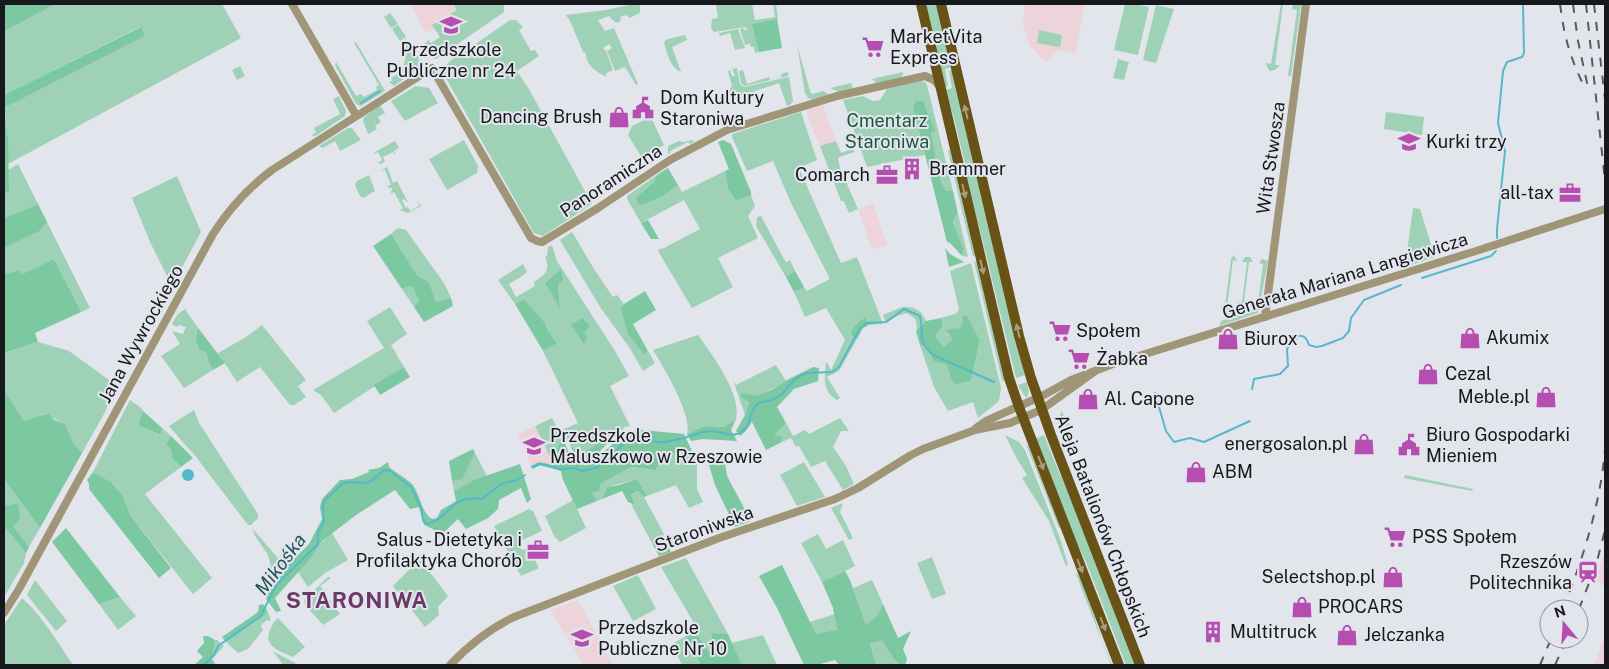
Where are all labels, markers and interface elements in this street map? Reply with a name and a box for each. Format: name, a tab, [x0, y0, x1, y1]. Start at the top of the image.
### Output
school or university icon: Przedszkole Publiczne nr 24	[438, 12, 464, 38]
place label: MarketVita Express	[890, 26, 982, 68]
supermarket icon: MarketVita Express	[860, 34, 886, 60]
place label: Przedszkole Publiczne nr 24	[386, 39, 516, 81]
place label: Dom Kultury Staroniwa	[660, 87, 764, 129]
public building icon: Dom Kultury Staroniwa	[630, 95, 656, 121]
street label: Wita Stwosza	[1252, 100, 1289, 216]
shop icon: Dancing Brush	[606, 104, 632, 130]
one-way arrow	[962, 105, 970, 120]
place label: Dancing Brush	[480, 106, 602, 127]
park label: Cmentarz Staroniwa	[845, 110, 929, 152]
school or university icon: Kurki trzy	[1396, 129, 1422, 155]
place label: Kurki trzy	[1426, 131, 1507, 152]
street label: Panoramiczna	[556, 140, 666, 221]
building icon: Brammer	[899, 156, 925, 182]
place label: Brammer	[929, 158, 1006, 179]
office icon: Comarch	[874, 162, 900, 188]
place label: Comarch	[795, 164, 870, 185]
office icon: all-tax	[1557, 180, 1583, 206]
place label: all-tax	[1500, 182, 1554, 203]
one-way arrow	[960, 183, 968, 198]
street label: Generała Mariana Langiewicza	[1219, 228, 1470, 323]
one-way arrow	[978, 259, 986, 274]
street label: Jana Wywrockiego	[94, 261, 187, 407]
supermarket icon: Społem	[1047, 318, 1073, 344]
place label: Społem	[1076, 320, 1141, 341]
one-way arrow	[1014, 324, 1022, 339]
shop icon: Akumix	[1457, 325, 1483, 351]
shop icon: Biurox	[1215, 326, 1241, 352]
place label: Akumix	[1486, 327, 1549, 348]
place label: Biurox	[1244, 328, 1298, 349]
supermarket icon: Żabka	[1066, 346, 1092, 372]
place label: Żabka	[1096, 347, 1148, 369]
shop icon: Cezal	[1415, 361, 1441, 387]
place label: Cezal	[1445, 363, 1492, 384]
shop icon: Meble.pl	[1533, 384, 1559, 410]
shop icon: Al. Capone	[1075, 386, 1101, 412]
place label: Meble.pl	[1458, 386, 1530, 407]
place label: Al. Capone	[1104, 388, 1194, 409]
street label: Aleja Batalionów Chłopskich	[1051, 411, 1156, 640]
place label: Biuro Gospodarki Mieniem	[1426, 424, 1570, 466]
place label: Przedszkole Maluszkowo w Rzeszowie	[550, 425, 763, 467]
shop icon: energosalon.pl	[1351, 431, 1377, 457]
public building icon: Biuro Gospodarki Mieniem	[1396, 432, 1422, 458]
school or university icon: Przedszkole Maluszkowo w Rzeszowie	[521, 433, 547, 459]
place label: energosalon.pl	[1225, 433, 1348, 454]
one-way arrow	[1037, 456, 1045, 471]
shop icon: ABM	[1183, 459, 1209, 485]
place label: ABM	[1212, 461, 1253, 482]
street label: Staroniwska	[652, 501, 756, 556]
supermarket icon: PSS Społem	[1382, 524, 1408, 550]
place label: PSS Społem	[1412, 526, 1517, 547]
water label: Mikośka	[250, 529, 310, 599]
place label: Salus - Dietetyka i Profilaktyka Chorób	[355, 529, 522, 571]
office icon: Salus - Dietetyka i Profilaktyka Chorób	[525, 537, 551, 563]
place label: Rzeszów Politechnika	[1469, 551, 1572, 593]
one-way arrow	[1077, 558, 1085, 573]
station icon: Rzeszów Politechnika	[1575, 559, 1601, 585]
shop icon: Selectshop.pl	[1380, 564, 1406, 590]
place label: Selectshop.pl	[1262, 566, 1376, 587]
district label: STARONIWA	[286, 587, 428, 613]
shop icon: PROCARS	[1289, 594, 1315, 620]
place label: PROCARS	[1318, 596, 1403, 617]
north arrow	[1539, 599, 1589, 649]
text: N	[1552, 602, 1568, 621]
place label: Przedszkole Publiczne Nr 10	[598, 617, 727, 659]
one-way arrow	[1099, 617, 1107, 632]
building icon: Multitruck	[1200, 619, 1226, 645]
place label: Multitruck	[1230, 621, 1317, 642]
shop icon: Jelczanka	[1334, 622, 1360, 648]
place label: Jelczanka	[1364, 624, 1445, 645]
school or university icon: Przedszkole Publiczne Nr 10	[569, 625, 595, 651]

